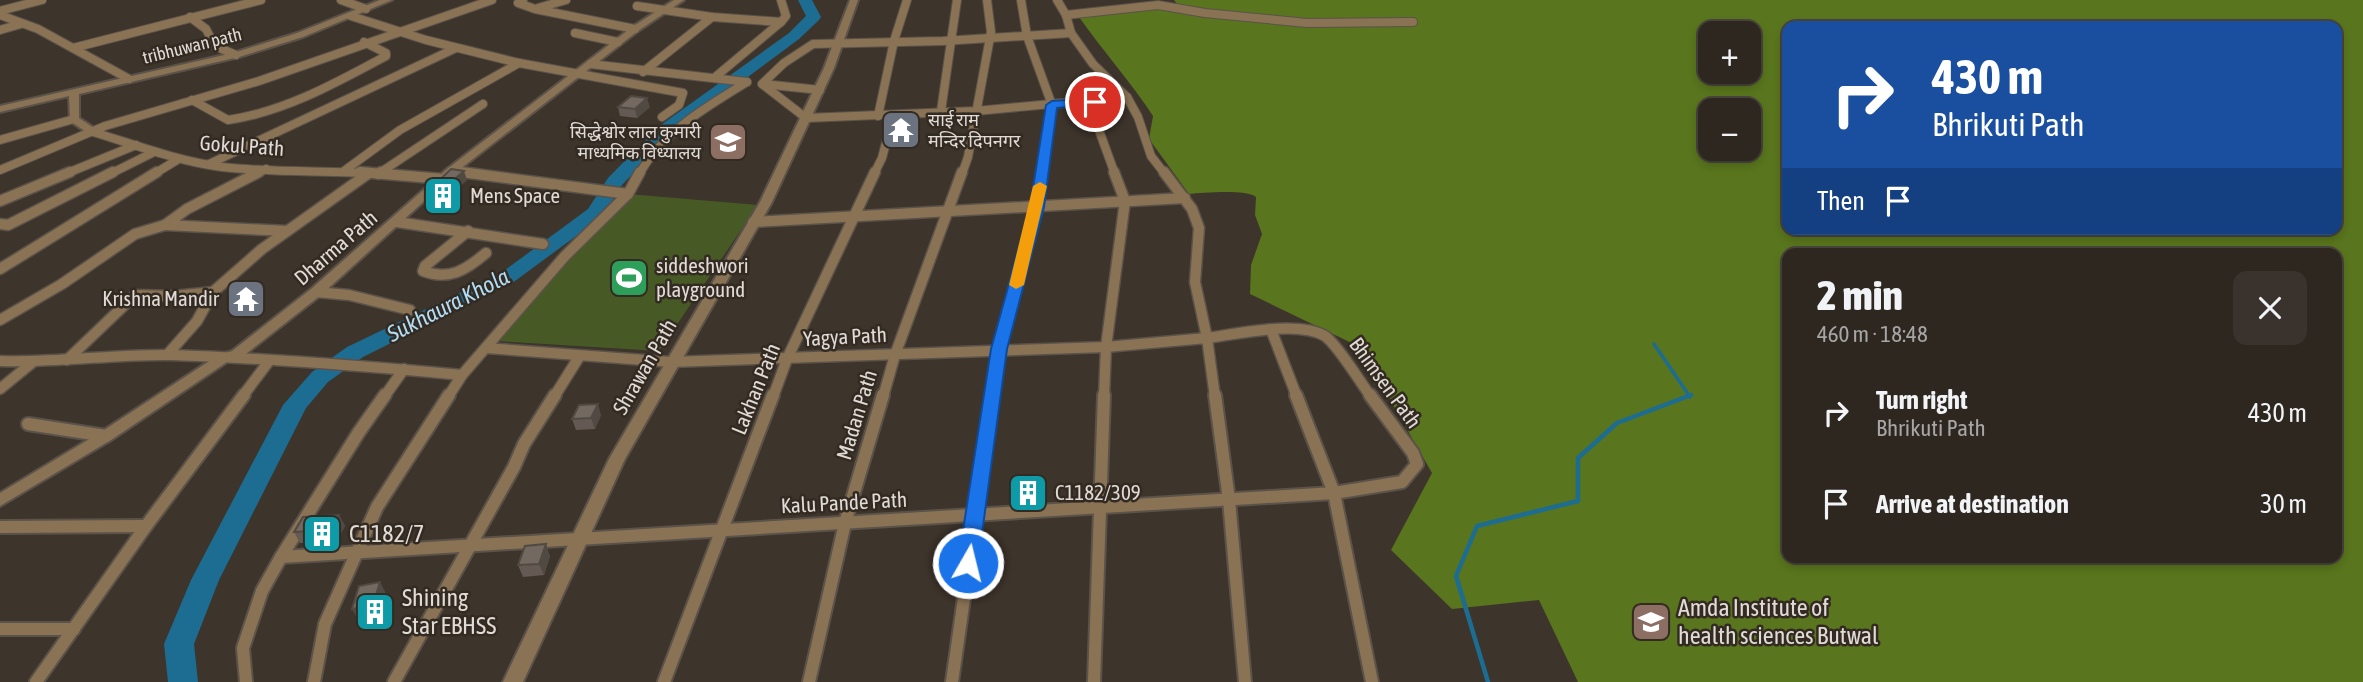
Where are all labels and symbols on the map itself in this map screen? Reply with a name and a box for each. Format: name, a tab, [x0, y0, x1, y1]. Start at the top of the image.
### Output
street label: tribhuwan path	[140, 23, 244, 68]
pin	[1065, 72, 1125, 132]
temple icon: साई राम मन्दिर दिपनगर	[880, 109, 922, 151]
place label: साई राम मन्दिर दिपनगर	[928, 109, 1021, 151]
place label: सिद्धेश्वोर लाल कुमारी माध्यमिक विध्यालय	[570, 121, 702, 163]
school or university icon: सिद्धेश्वोर लाल कुमारी माध्यमिक विध्यालय	[707, 121, 749, 163]
street label: Gokul Path	[199, 130, 285, 160]
building icon: Mens Space	[422, 175, 464, 217]
place label: Mens Space	[470, 183, 560, 207]
street label: Dharma Path	[289, 205, 382, 290]
place label: siddeshwori playground	[656, 253, 749, 301]
sports icon: siddeshwori playground	[608, 257, 650, 299]
water label: Sukhaura Khola	[382, 263, 514, 347]
temple icon: Krishna Mandir	[225, 278, 267, 320]
place label: Krishna Mandir	[102, 286, 220, 310]
street label: Shrawan Path	[607, 315, 681, 418]
street label: Yagya Path	[802, 322, 887, 350]
street label: Bhimsen Path	[1345, 332, 1427, 432]
street label: Lakhan Path	[726, 340, 784, 438]
street label: Madan Path	[831, 367, 881, 462]
building icon: C1182/309	[1007, 472, 1049, 514]
place label: C1182/309	[1055, 480, 1141, 504]
street label: Kalu Pande Path	[780, 487, 908, 517]
building icon: C1182/7	[301, 513, 343, 555]
place label: C1182/7	[349, 520, 424, 547]
position arrow	[931, 526, 1005, 600]
place label: Shining Star EBHSS	[402, 584, 496, 639]
building icon: Shining Star EBHSS	[354, 591, 396, 633]
place label: Amda Institute of health sciences Butwal	[1678, 594, 1879, 649]
school or university icon: Amda Institute of health sciences Butwal	[1630, 601, 1672, 643]

